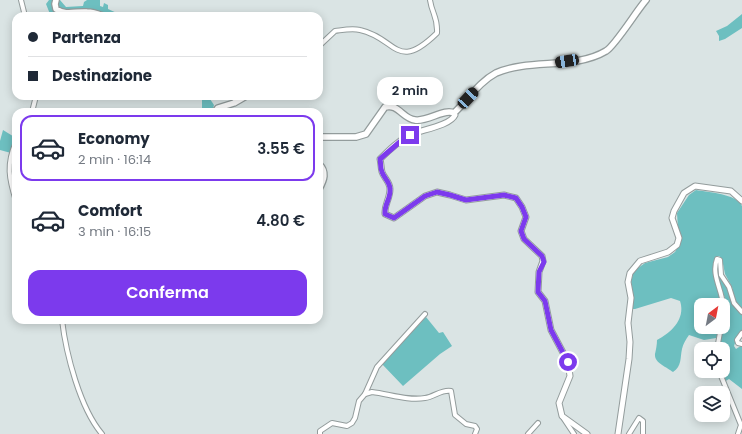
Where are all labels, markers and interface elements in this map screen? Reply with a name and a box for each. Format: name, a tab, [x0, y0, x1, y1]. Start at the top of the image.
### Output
text: Partenza	[52, 27, 121, 48]
car	[554, 53, 580, 69]
text: Destinazione	[52, 65, 152, 86]
callout: 2 min	[377, 77, 443, 105]
text: 2 min	[392, 81, 428, 100]
car	[455, 85, 481, 111]
route end	[401, 126, 419, 144]
text: Economy	[78, 128, 150, 149]
icon: car	[30, 130, 66, 166]
text: 3.55 €	[257, 138, 305, 159]
text: 2 min · 16:14	[78, 150, 151, 169]
text: Comfort	[78, 200, 142, 221]
icon: car	[30, 202, 66, 238]
text: 4.80 €	[256, 210, 305, 231]
text: 3 min · 16:15	[78, 222, 151, 241]
button: Conferma	[28, 270, 307, 316]
north arrow	[694, 298, 730, 334]
map controls	[694, 298, 730, 422]
button: locate	[694, 342, 730, 378]
route start	[559, 353, 577, 371]
button: layers	[694, 386, 730, 422]

